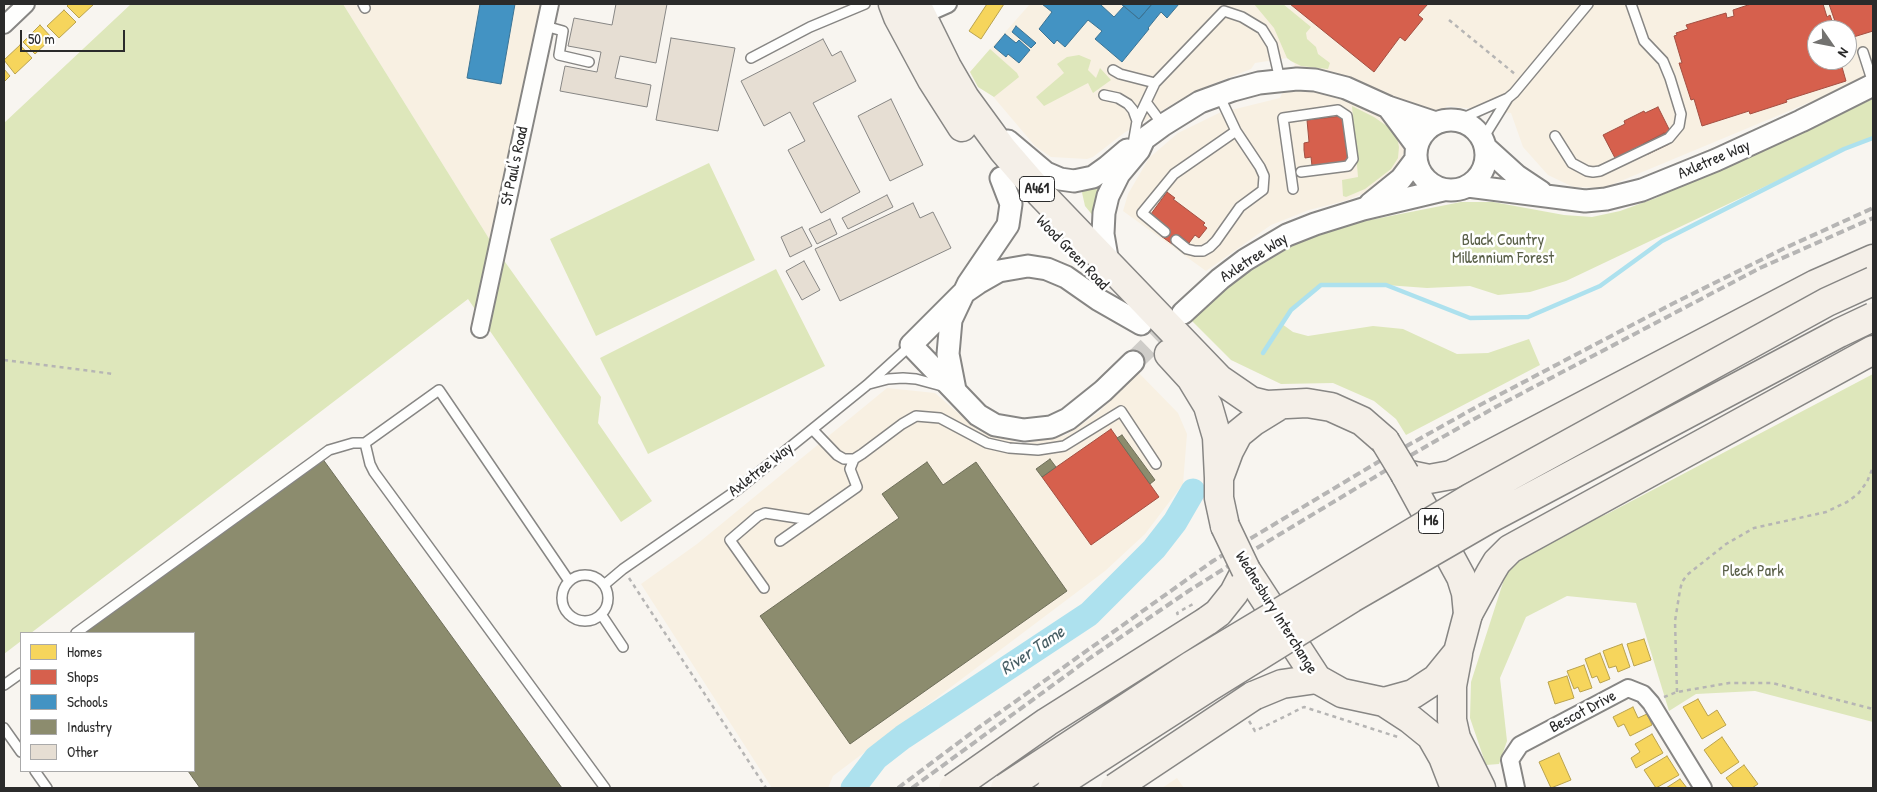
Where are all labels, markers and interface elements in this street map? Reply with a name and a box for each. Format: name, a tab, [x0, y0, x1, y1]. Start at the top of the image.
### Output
scale bar	[22, 20, 128, 52]
north arrow	[1807, 20, 1857, 70]
text: 50 m	[28, 28, 55, 49]
text: N	[1834, 45, 1854, 61]
street label: St Paul's Road	[497, 125, 533, 207]
street label: Axletree Way	[1675, 136, 1753, 184]
road number: A461	[1020, 176, 1054, 202]
street label: Wood Green Road	[1032, 212, 1112, 294]
street label: Axletree Way	[1217, 229, 1291, 287]
park label: Black Country Millennium Forest	[1452, 231, 1554, 269]
street label: Axletree Way	[725, 439, 797, 501]
road number: M6	[1418, 508, 1444, 534]
street label: Wednesbury Interchange	[1231, 548, 1321, 678]
park label: Pleck Park	[1722, 562, 1784, 582]
water label: River Tame	[997, 622, 1069, 680]
legend	[20, 632, 195, 772]
text: Homes	[67, 641, 102, 662]
text: Shops	[67, 666, 98, 687]
street label: Bescot Drive	[1546, 686, 1620, 738]
text: Schools	[67, 691, 108, 712]
text: Industry	[67, 716, 112, 737]
text: Other	[67, 741, 99, 762]

